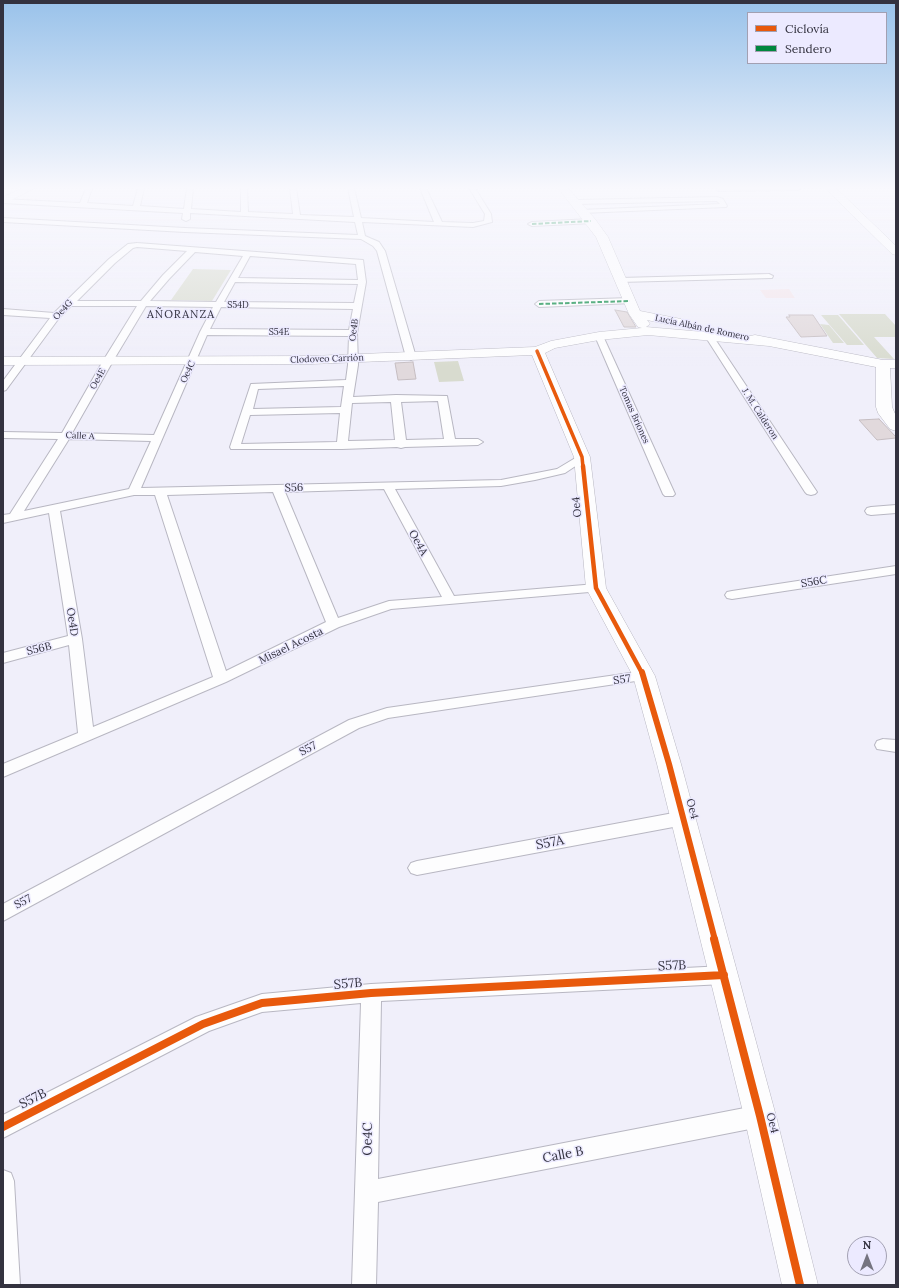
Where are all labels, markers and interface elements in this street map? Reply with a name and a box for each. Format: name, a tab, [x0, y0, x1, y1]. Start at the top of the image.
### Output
legend	[747, 12, 887, 64]
text: Ciclovía	[785, 21, 829, 36]
text: Sendero	[785, 41, 831, 56]
street label: Oe4G	[51, 298, 75, 322]
street label: S54D	[227, 300, 249, 310]
district label: AÑORANZA	[147, 308, 215, 322]
street label: Lucía Albán de Romero	[654, 313, 750, 343]
street label: Oe4B	[347, 318, 361, 342]
street label: S54E	[269, 327, 289, 337]
street label: Clodoveo Carrión	[290, 352, 364, 366]
street label: Oe4C	[178, 359, 198, 385]
street label: Oe4E	[88, 367, 108, 391]
street label: Tomas Briones	[617, 385, 651, 445]
street label: J. M. Calderon	[739, 386, 781, 442]
street label: Calle A	[65, 430, 95, 442]
street label: S56	[284, 481, 304, 495]
street label: Oe4	[569, 496, 585, 518]
street label: Oe4A	[406, 528, 430, 558]
street label: S56C	[800, 573, 828, 591]
street label: Oe4D	[63, 607, 81, 637]
street label: Misael Acosta	[257, 625, 325, 667]
street label: S56B	[25, 640, 53, 658]
street label: S57	[613, 672, 631, 688]
street label: S57	[297, 739, 319, 759]
street label: Oe4	[683, 797, 701, 821]
street label: S57A	[535, 833, 565, 853]
street label: S57	[12, 892, 34, 912]
street label: S57B	[657, 957, 687, 975]
street label: S57B	[333, 975, 363, 993]
street label: S57B	[17, 1086, 49, 1112]
street label: Oe4	[763, 1111, 781, 1135]
street label: Oe4C	[360, 1122, 376, 1156]
street label: Calle B	[541, 1143, 585, 1167]
north arrow	[847, 1236, 887, 1276]
text: N	[863, 1238, 871, 1252]

